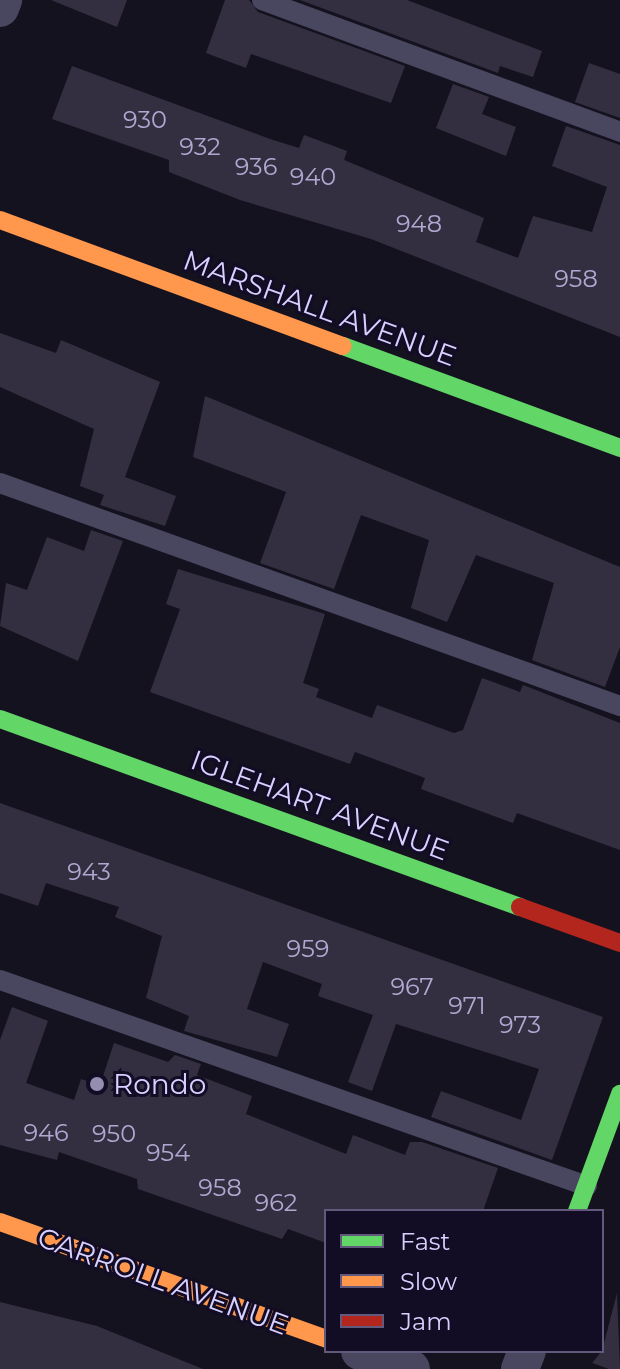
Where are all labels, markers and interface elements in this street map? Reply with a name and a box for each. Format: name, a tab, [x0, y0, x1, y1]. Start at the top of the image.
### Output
house number: 930	[123, 106, 167, 134]
house number: 932	[179, 133, 221, 161]
house number: 936	[235, 153, 277, 181]
house number: 940	[290, 163, 336, 191]
house number: 948	[396, 210, 442, 238]
street label: MARSHALL AVENUE	[179, 243, 461, 373]
house number: 958	[554, 265, 598, 293]
street label: IGLEHART AVENUE	[186, 743, 454, 867]
house number: 943	[67, 858, 111, 886]
house number: 959	[287, 935, 329, 963]
house number: 967	[390, 973, 434, 1001]
house number: 971	[448, 992, 486, 1020]
house number: 973	[499, 1011, 541, 1039]
place label: Rondo	[113, 1067, 206, 1101]
marker: Rondo	[88, 1075, 106, 1093]
house number: 946	[23, 1119, 69, 1147]
house number: 950	[92, 1120, 136, 1148]
house number: 954	[146, 1139, 190, 1167]
house number: 958	[198, 1174, 242, 1202]
house number: 962	[255, 1189, 297, 1217]
legend	[324, 1209, 604, 1353]
street label: CARROLL AVENUE	[33, 1220, 293, 1342]
text: Fast	[400, 1227, 450, 1256]
text: Slow	[400, 1267, 457, 1296]
text: Jam	[400, 1307, 452, 1336]

